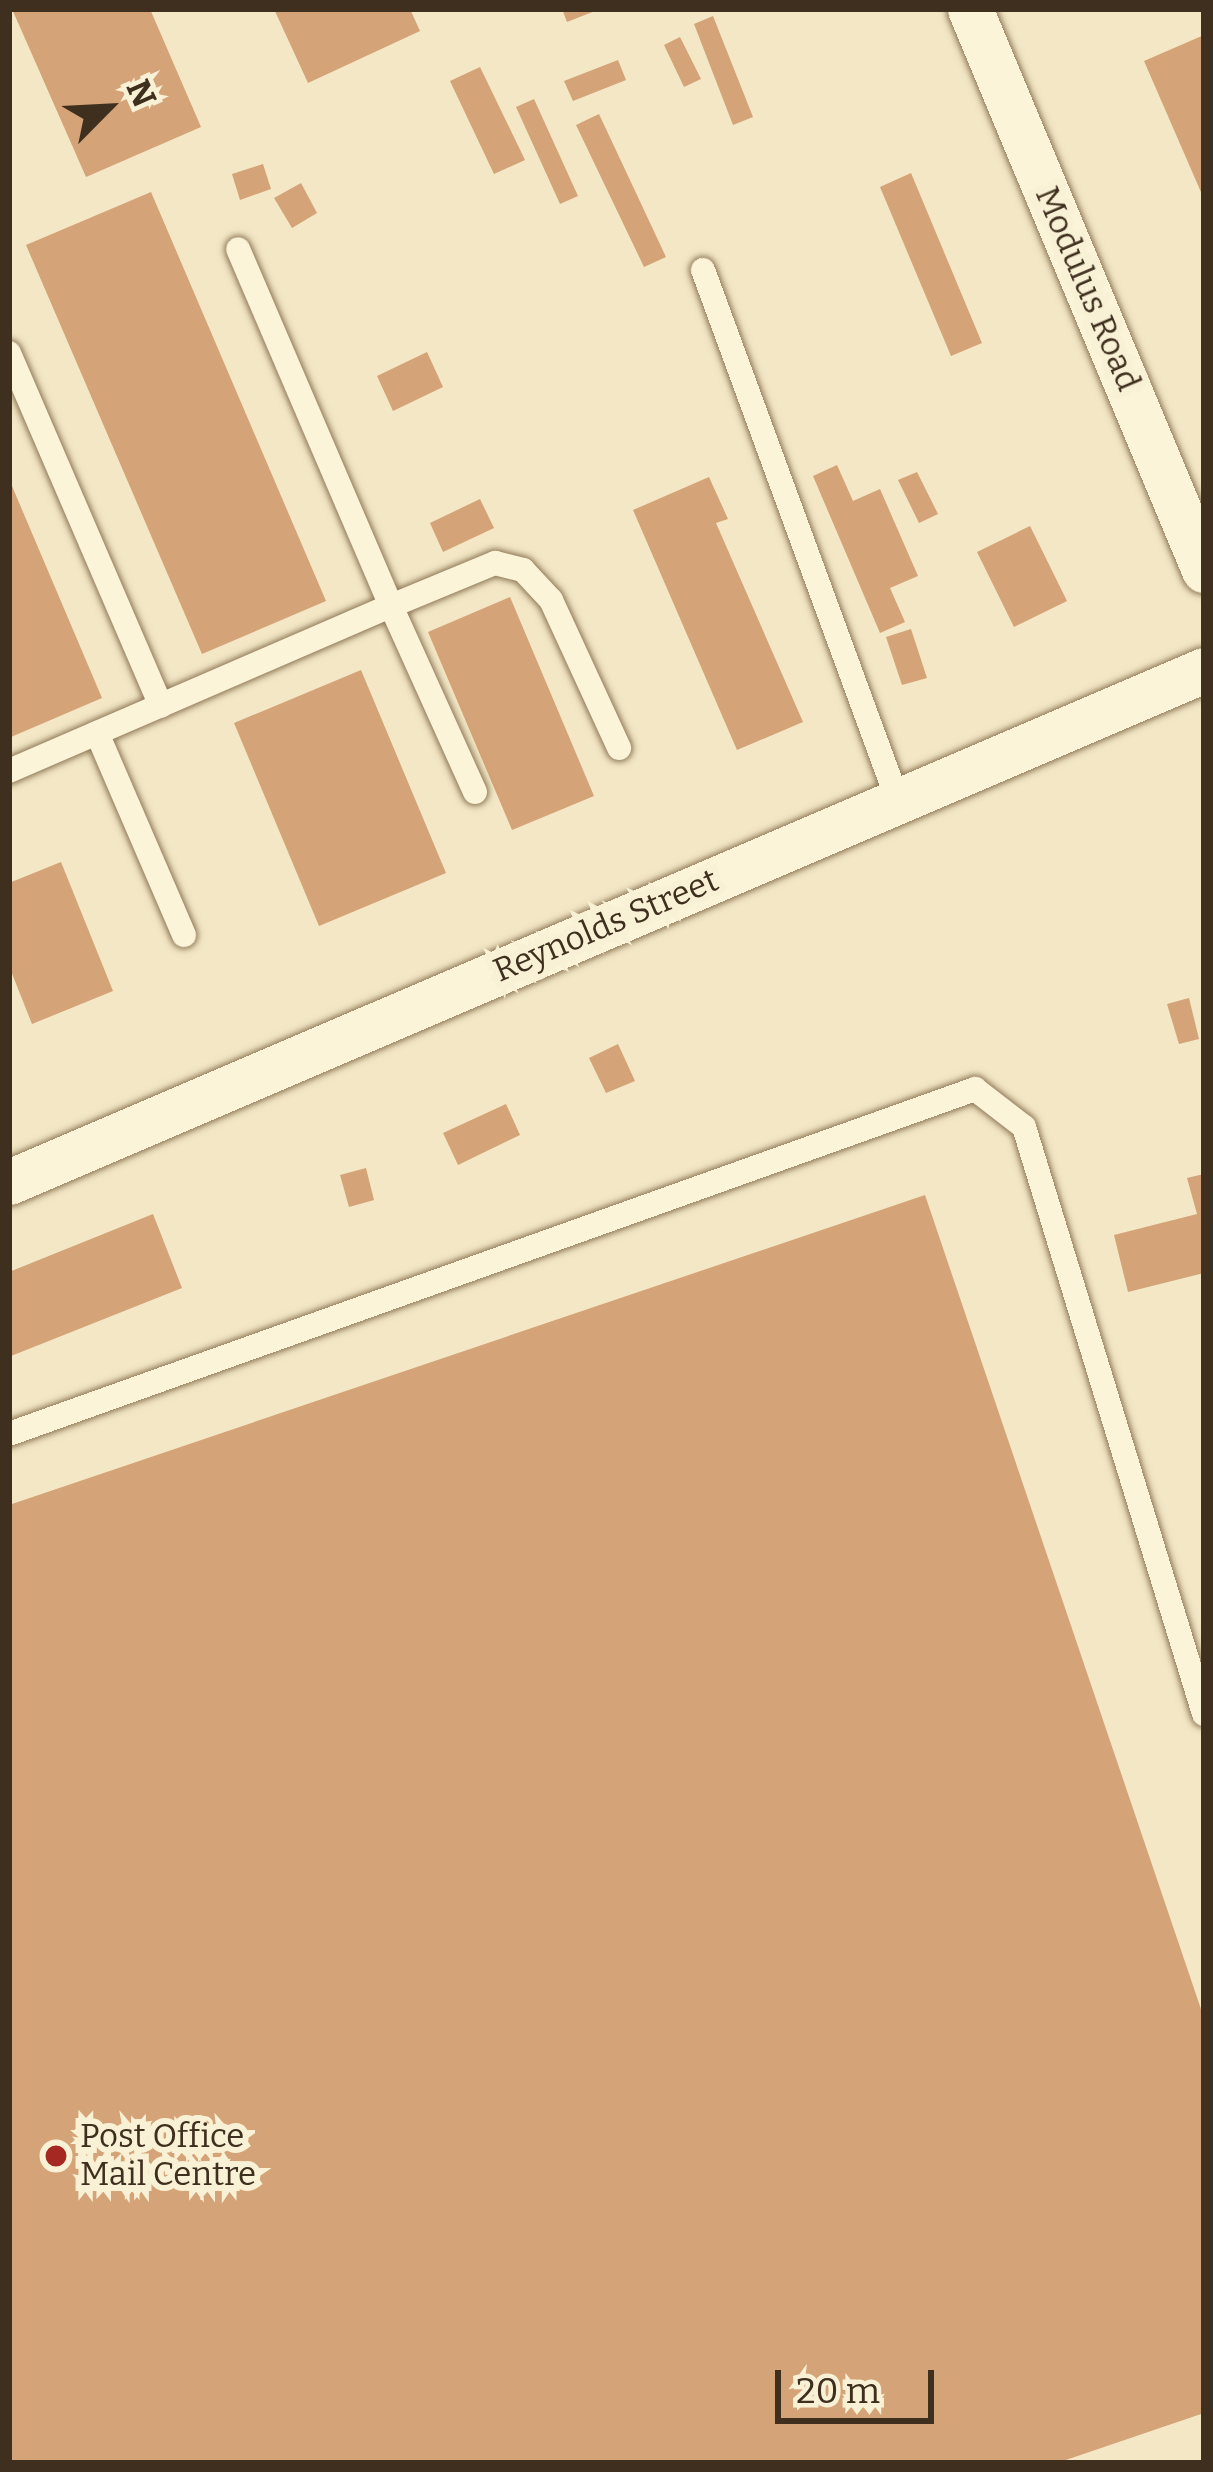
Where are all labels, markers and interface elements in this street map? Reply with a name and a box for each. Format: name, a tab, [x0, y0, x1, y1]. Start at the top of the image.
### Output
north arrow	[48, 48, 168, 168]
text: N	[117, 74, 164, 113]
street label: Modulus Road	[1026, 181, 1148, 397]
street label: Reynolds Street	[488, 861, 724, 991]
place label: Post Office Mail Centre	[80, 2117, 256, 2195]
marker: Post Office Mail Centre	[43, 2143, 69, 2169]
scale bar	[781, 2346, 940, 2420]
text: 20 m	[796, 2369, 880, 2413]

